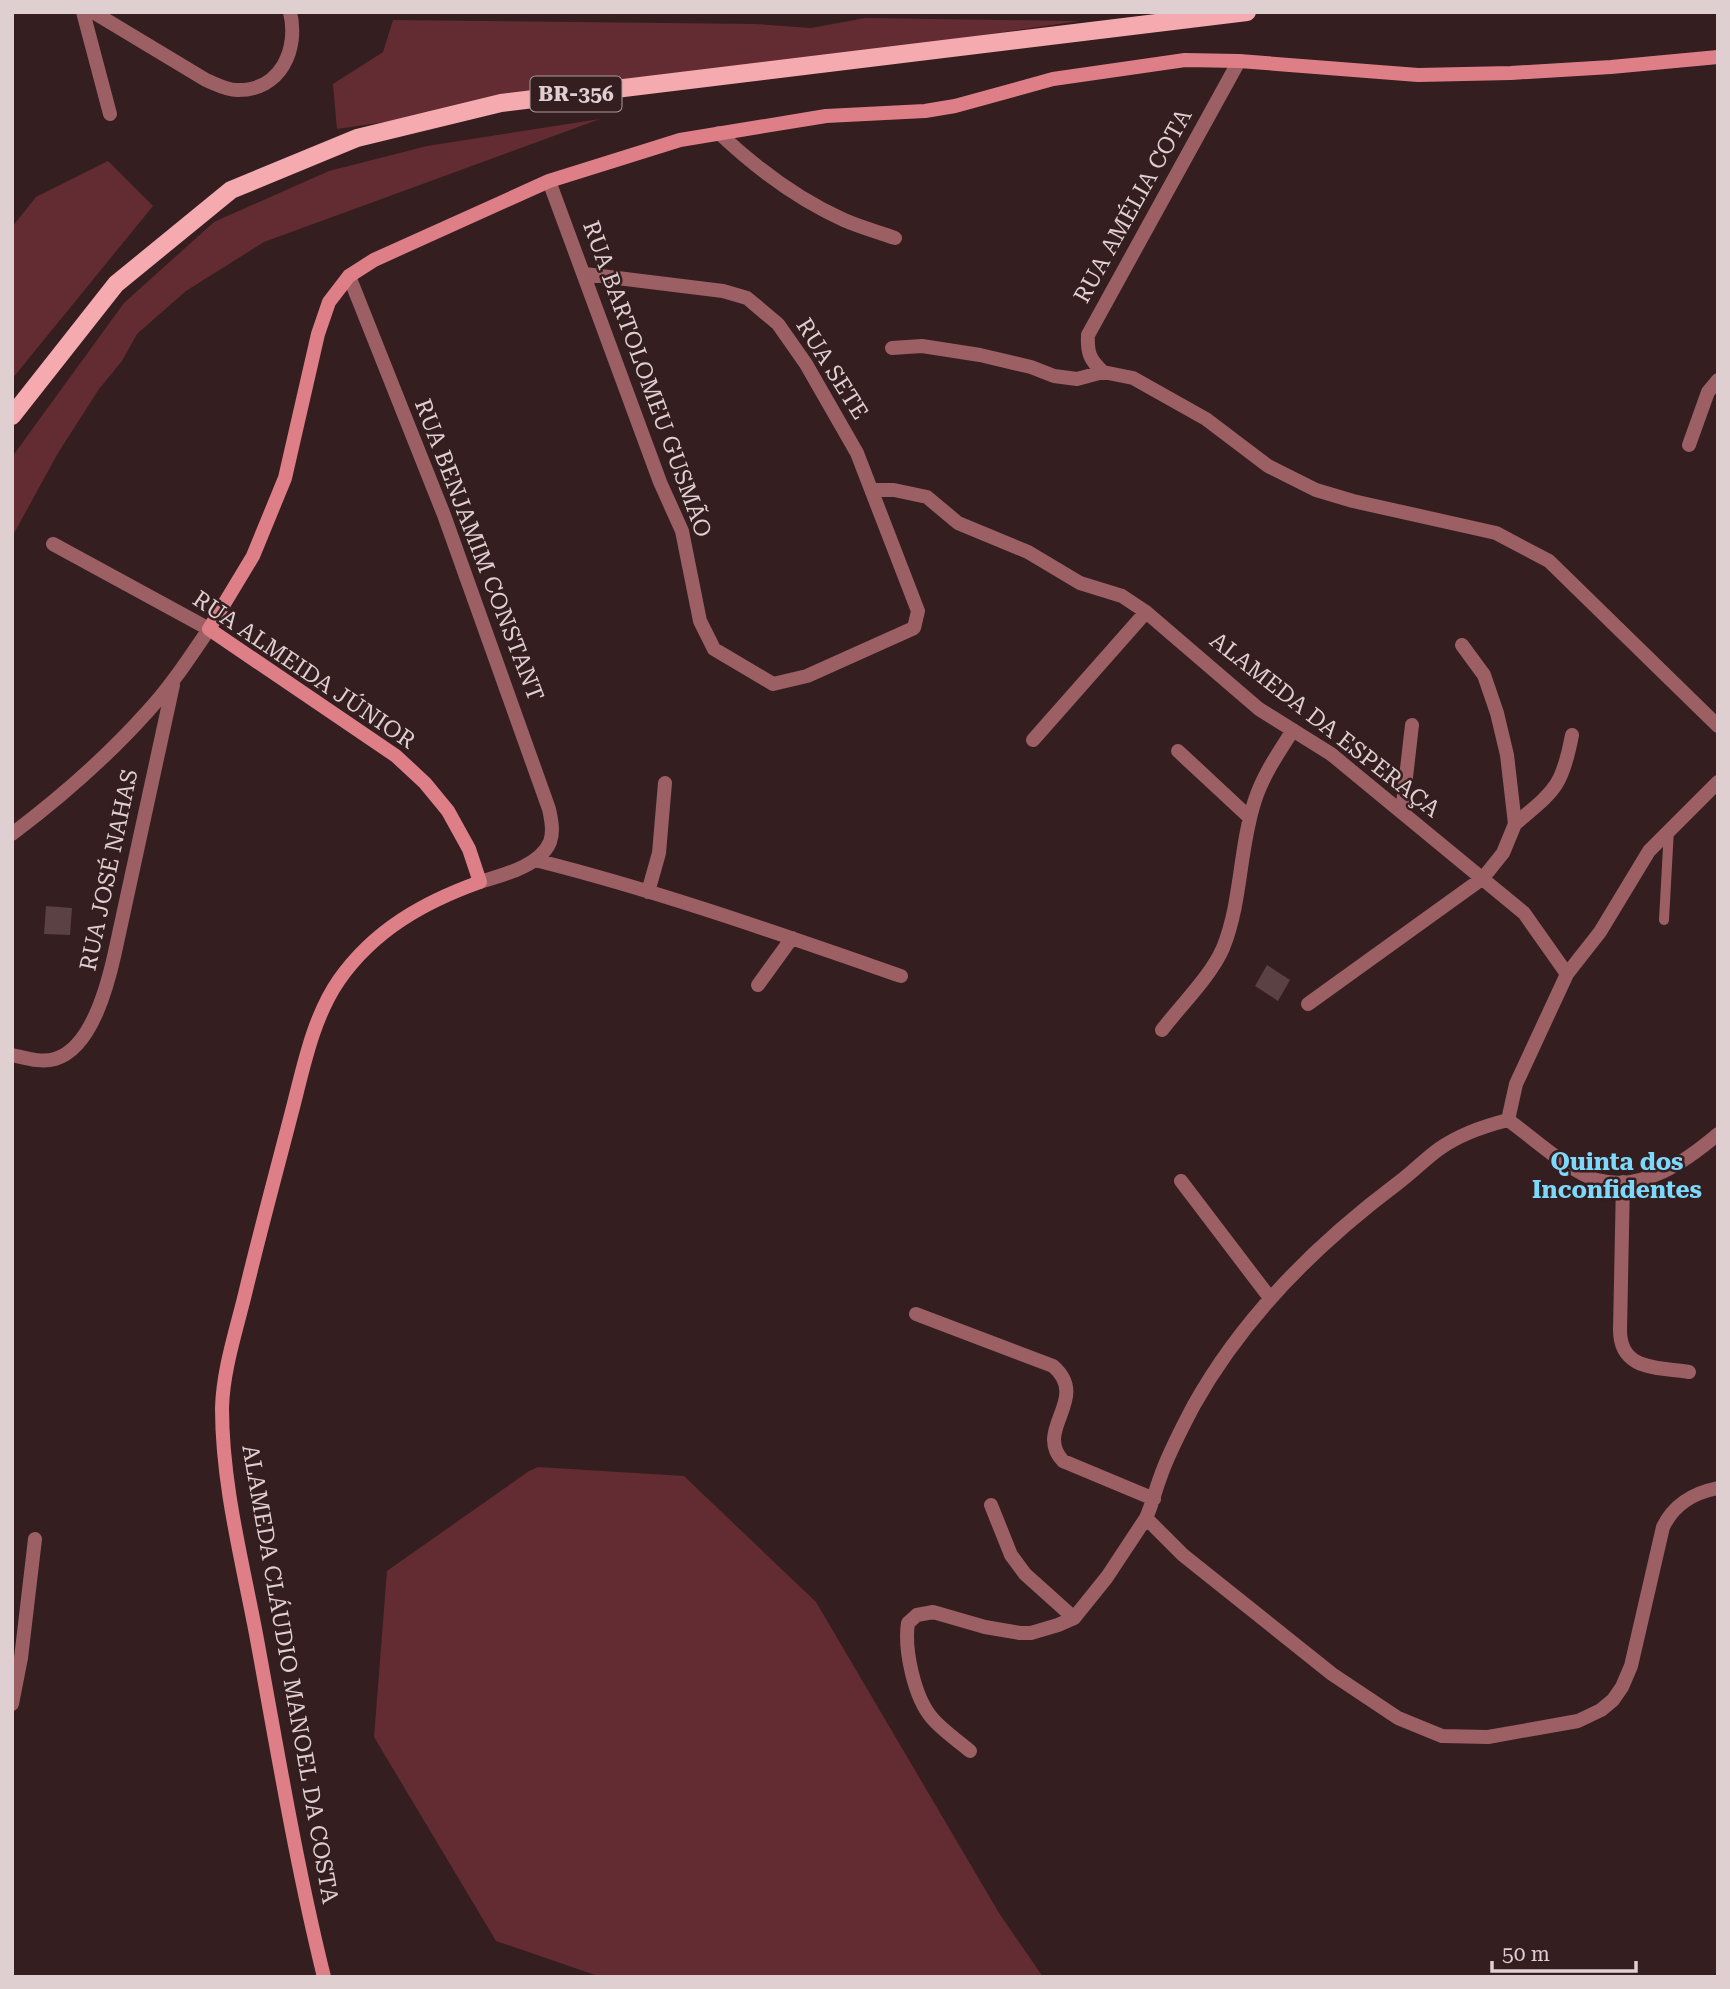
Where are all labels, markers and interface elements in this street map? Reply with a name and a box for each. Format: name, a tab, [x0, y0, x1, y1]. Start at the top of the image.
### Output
road number: BR-356	[530, 76, 622, 112]
street label: RUA AMÉLIA COTA	[1068, 104, 1198, 308]
street label: RUA BARTOLOMEU GUSMÃO	[577, 217, 717, 541]
street label: RUA SETE	[790, 313, 874, 425]
street label: RUA BENJAMIM CONSTANT	[409, 395, 549, 705]
street label: RUA ALMEIDA JÚNIOR	[188, 585, 421, 755]
street label: ALAMEDA DA ESPERAÇA	[1205, 627, 1445, 823]
street label: RUA JOSÉ NAHAS	[74, 767, 144, 973]
district label: Quinta dos Inconfidentes	[1532, 1148, 1702, 1204]
street label: ALAMEDA CLÁUDIO MANOEL DA COSTA	[236, 1442, 344, 1906]
scale bar	[1492, 1930, 1636, 1974]
text: 50 m	[1502, 1942, 1550, 1966]

